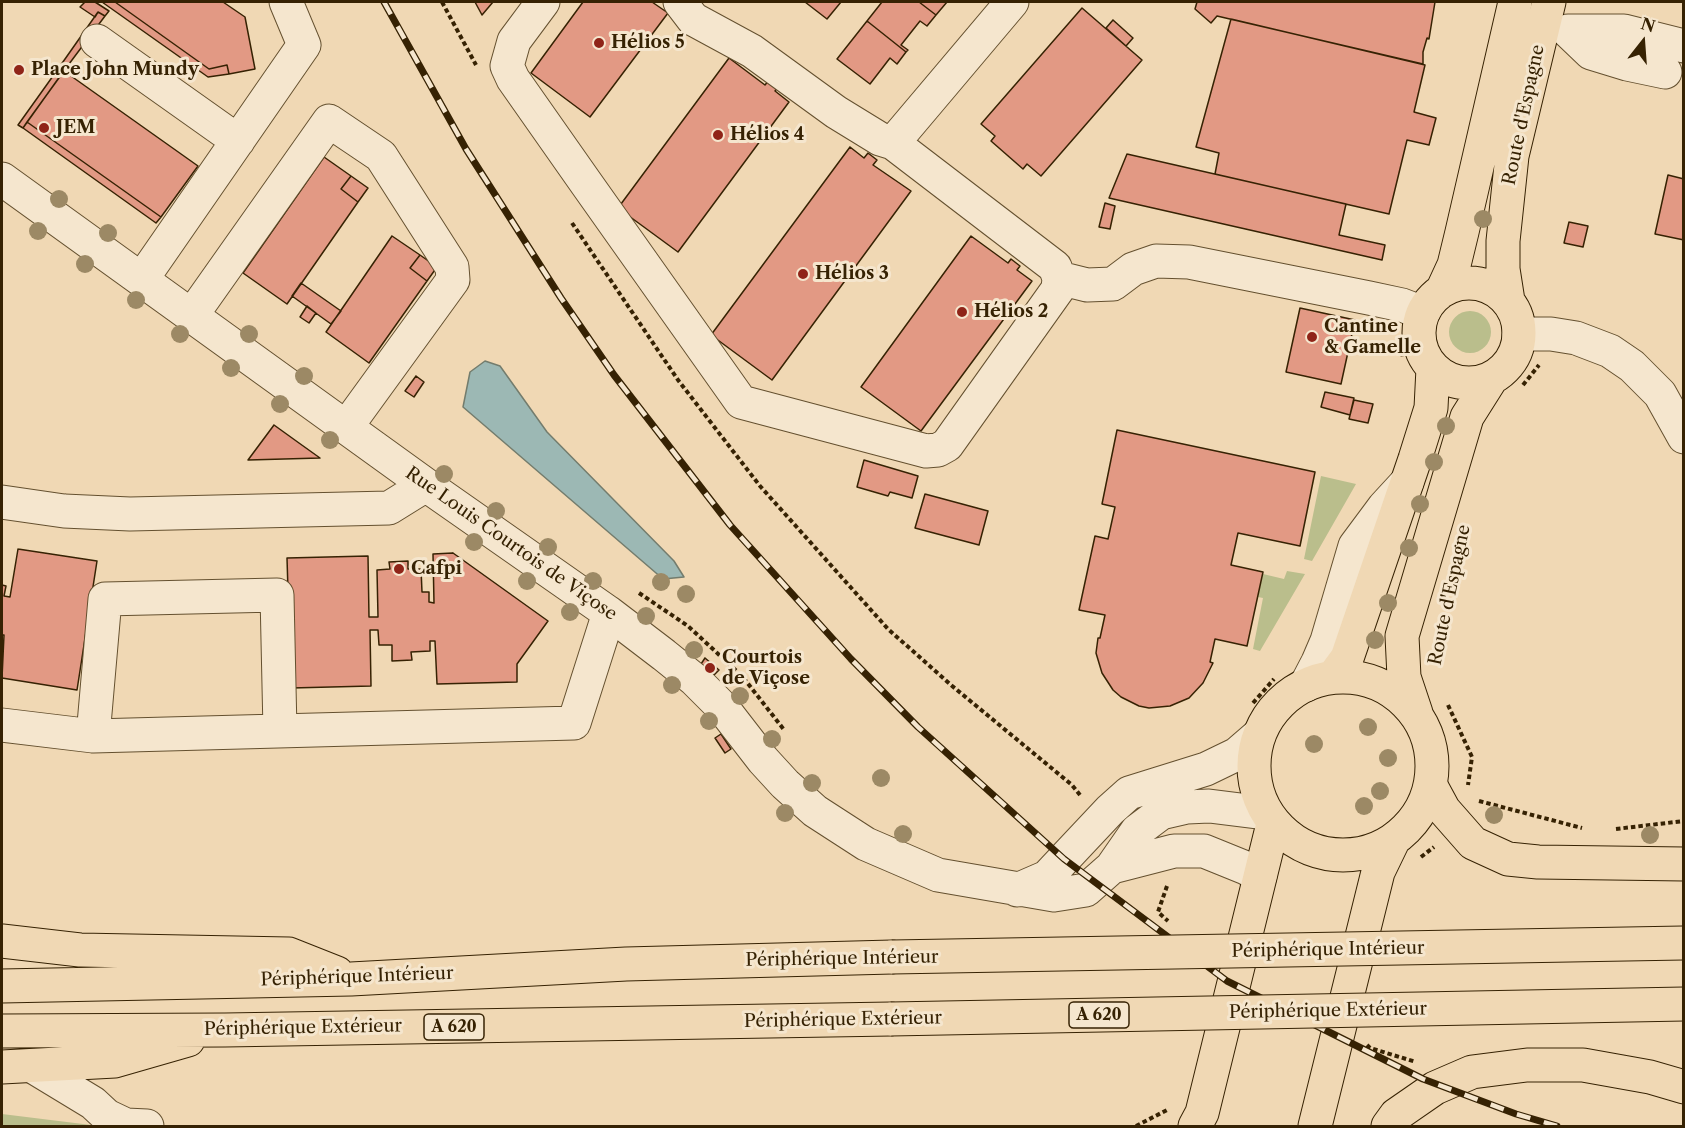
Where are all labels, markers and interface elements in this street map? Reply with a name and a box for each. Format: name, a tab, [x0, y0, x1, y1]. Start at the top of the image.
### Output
north arrow	[1613, 12, 1673, 72]
text: N	[1639, 13, 1658, 36]
place label: Hélios 5	[611, 32, 685, 54]
marker: Hélios 5	[592, 36, 606, 50]
street label: Route d'Espagne	[1499, 43, 1549, 187]
place label: Place John Mundy	[31, 59, 199, 81]
marker: Place John Mundy	[12, 63, 26, 77]
place label: JEM	[56, 117, 95, 139]
marker: JEM	[37, 121, 51, 135]
place label: Hélios 4	[730, 124, 805, 146]
marker: Hélios 4	[711, 128, 725, 142]
place label: Hélios 3	[815, 263, 889, 285]
marker: Hélios 3	[796, 267, 810, 281]
place label: Hélios 2	[974, 301, 1048, 323]
marker: Hélios 2	[955, 305, 969, 319]
place label: Cantine & Gamelle	[1324, 316, 1421, 358]
marker: Cantine & Gamelle	[1305, 330, 1319, 344]
street label: Rue Louis Courtois de Viçose	[401, 463, 621, 625]
street label: Route d'Espagne	[1425, 523, 1475, 667]
place label: Cafpi	[411, 558, 462, 580]
marker: Cafpi	[392, 562, 406, 576]
place label: Courtois de Viçose	[722, 647, 810, 690]
marker: Courtois de Viçose	[703, 661, 717, 675]
street label: Périphérique Intérieur	[1231, 938, 1425, 962]
street label: Périphérique Intérieur	[745, 947, 939, 971]
street label: Périphérique Intérieur	[260, 963, 454, 991]
street label: Périphérique Extérieur	[1229, 998, 1427, 1024]
road number: A 620	[1069, 1002, 1129, 1028]
street label: Périphérique Extérieur	[744, 1007, 942, 1033]
road number: A 620	[424, 1014, 484, 1040]
street label: Périphérique Extérieur	[204, 1015, 402, 1041]

